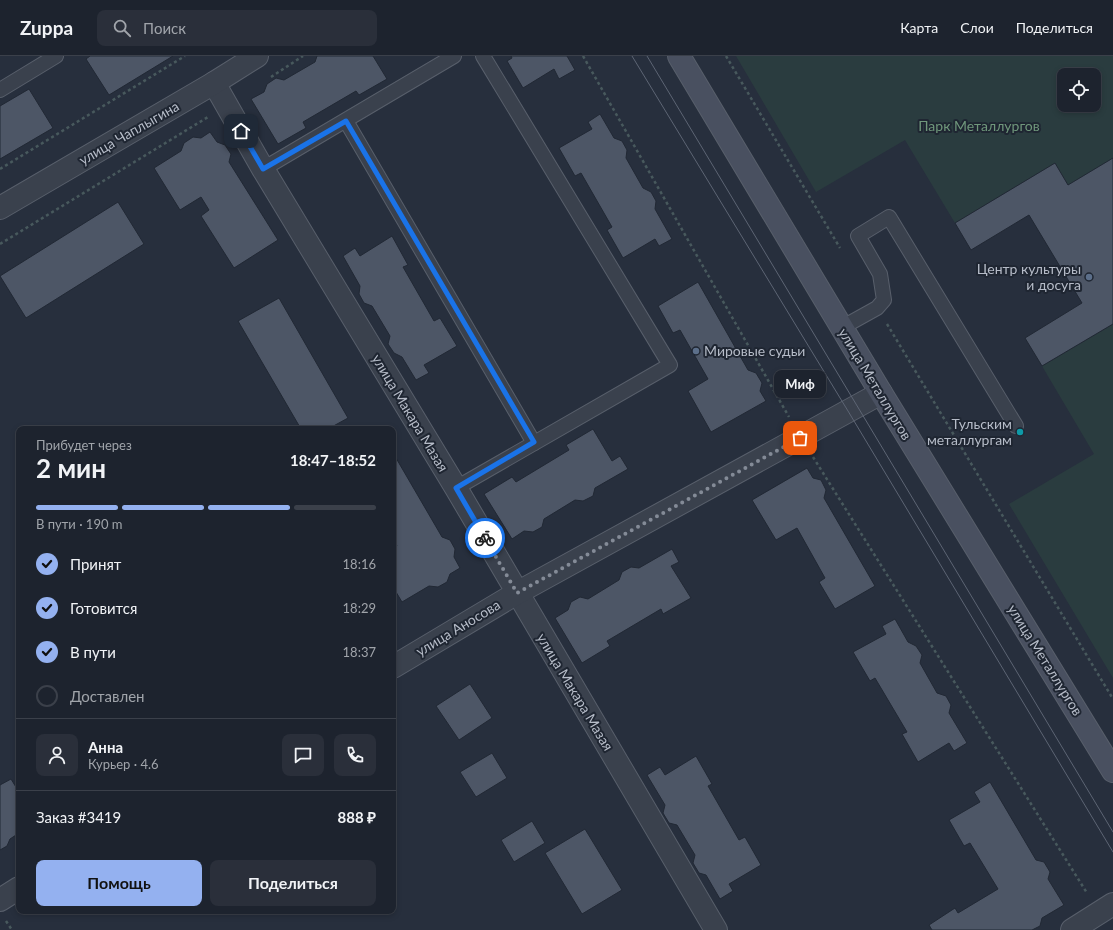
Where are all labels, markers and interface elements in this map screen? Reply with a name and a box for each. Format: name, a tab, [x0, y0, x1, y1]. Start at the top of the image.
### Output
search box	[97, 10, 377, 46]
text: Zuppa	[20, 16, 73, 39]
icon: search	[111, 17, 133, 39]
text: Поиск	[143, 19, 186, 37]
text: Карта	[900, 19, 938, 36]
text: Слои	[960, 19, 994, 36]
text: Поделиться	[1016, 19, 1093, 36]
map controls	[1057, 68, 1101, 112]
button: locate	[1057, 68, 1101, 112]
street label: улица Чаплыгина	[76, 97, 182, 168]
pin	[224, 114, 258, 148]
park label: Парк Металлургов	[918, 117, 1040, 134]
icon: home	[230, 120, 252, 142]
place label: Центр культуры и досуга	[977, 260, 1081, 293]
marker: Центр культуры и досуга	[1084, 272, 1094, 282]
street label: улица Металлургов	[835, 325, 916, 443]
place label: Мировые судьи	[704, 342, 805, 359]
marker: Мировые судьи	[691, 346, 701, 356]
street label: улица Макара Мазая	[369, 351, 452, 475]
callout: Миф	[774, 370, 826, 398]
text: Миф	[785, 376, 815, 392]
place label: Тульским металлургам	[927, 415, 1012, 448]
pin	[783, 421, 817, 455]
icon: bag	[789, 427, 811, 449]
marker: Тульским металлургам	[1015, 427, 1025, 437]
text: Прибудет через	[36, 437, 132, 453]
text: 18:47–18:52	[290, 451, 376, 469]
text: 2 мин	[36, 452, 106, 484]
text: В пути · 190 m	[36, 516, 122, 532]
courier	[465, 518, 505, 558]
icon: bike	[474, 527, 496, 549]
icon: check	[36, 553, 58, 575]
text: Принят	[70, 555, 121, 573]
text: 18:16	[343, 556, 376, 572]
street label: улица Аносова	[412, 596, 503, 659]
icon: check	[36, 597, 58, 619]
text: Готовится	[70, 599, 137, 617]
text: 18:29	[343, 600, 376, 616]
street label: улица Металлургов	[1004, 601, 1086, 718]
street label: улица Макара Мазая	[534, 630, 617, 754]
icon: check	[36, 641, 58, 663]
text: В пути	[70, 643, 116, 661]
text: 18:37	[343, 644, 376, 660]
text: Доставлен	[70, 687, 145, 705]
button: person	[36, 734, 78, 776]
button: chat	[282, 734, 324, 776]
button: phone	[334, 734, 376, 776]
text: Анна	[88, 738, 123, 756]
text: Курьер · 4.6	[88, 756, 159, 772]
text: Заказ #3419	[36, 808, 121, 826]
text: 888 ₽	[338, 808, 376, 826]
button: Помощь	[36, 860, 202, 906]
button: Поделиться	[210, 860, 376, 906]

